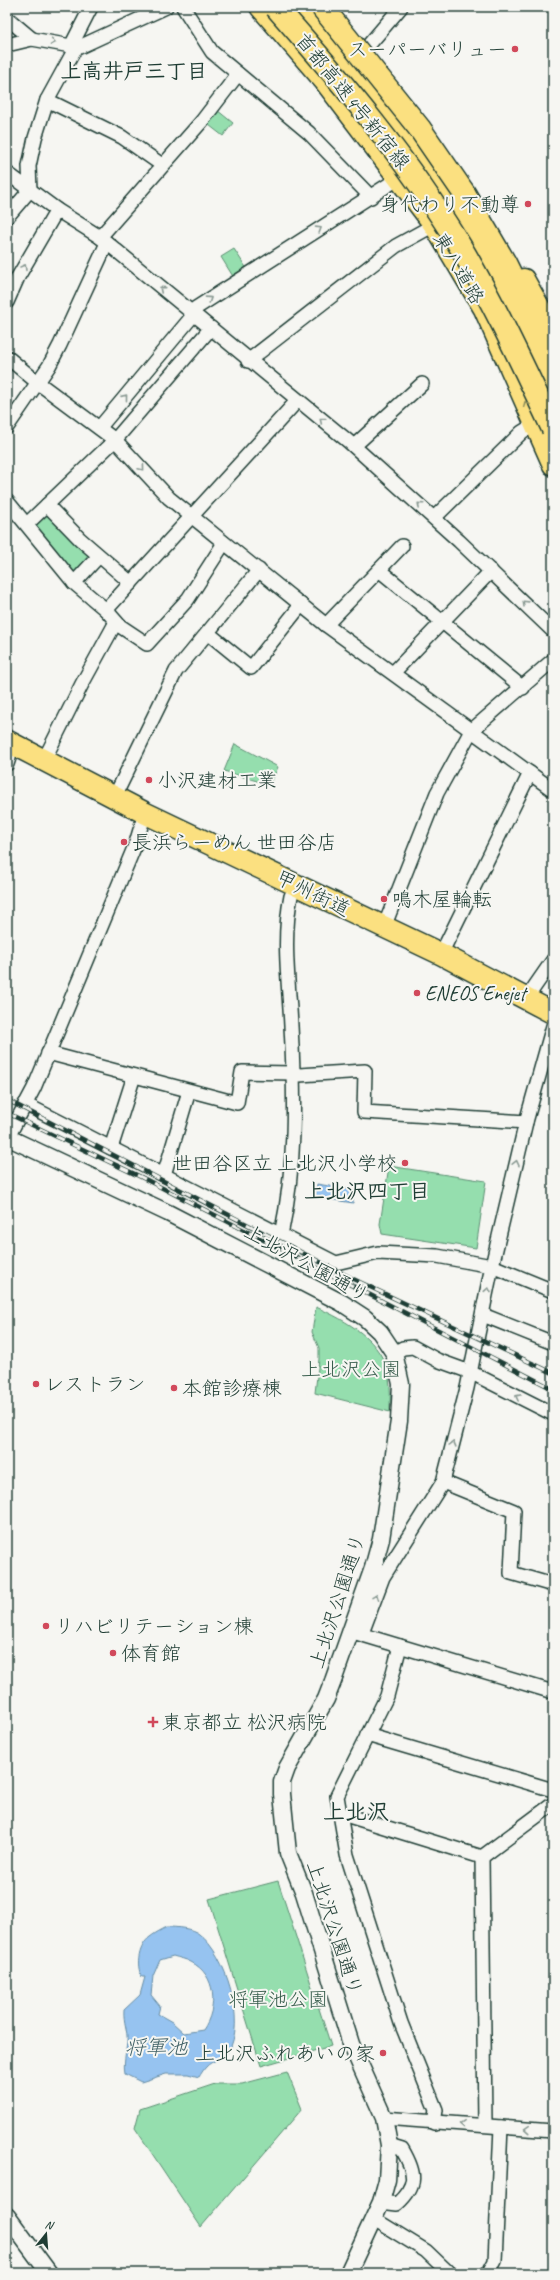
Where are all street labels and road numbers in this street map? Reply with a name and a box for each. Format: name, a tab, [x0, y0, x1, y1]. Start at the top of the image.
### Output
street label: 首都高速4号新宿線	[290, 28, 416, 175]
street label: 東八道路	[427, 228, 490, 309]
street label: 甲州街道	[271, 865, 354, 922]
street label: 上北沢公園通り	[239, 1219, 374, 1308]
street label: 上北沢公園通り	[304, 1531, 371, 1672]
street label: 上北沢公園通り	[301, 1858, 368, 1999]

